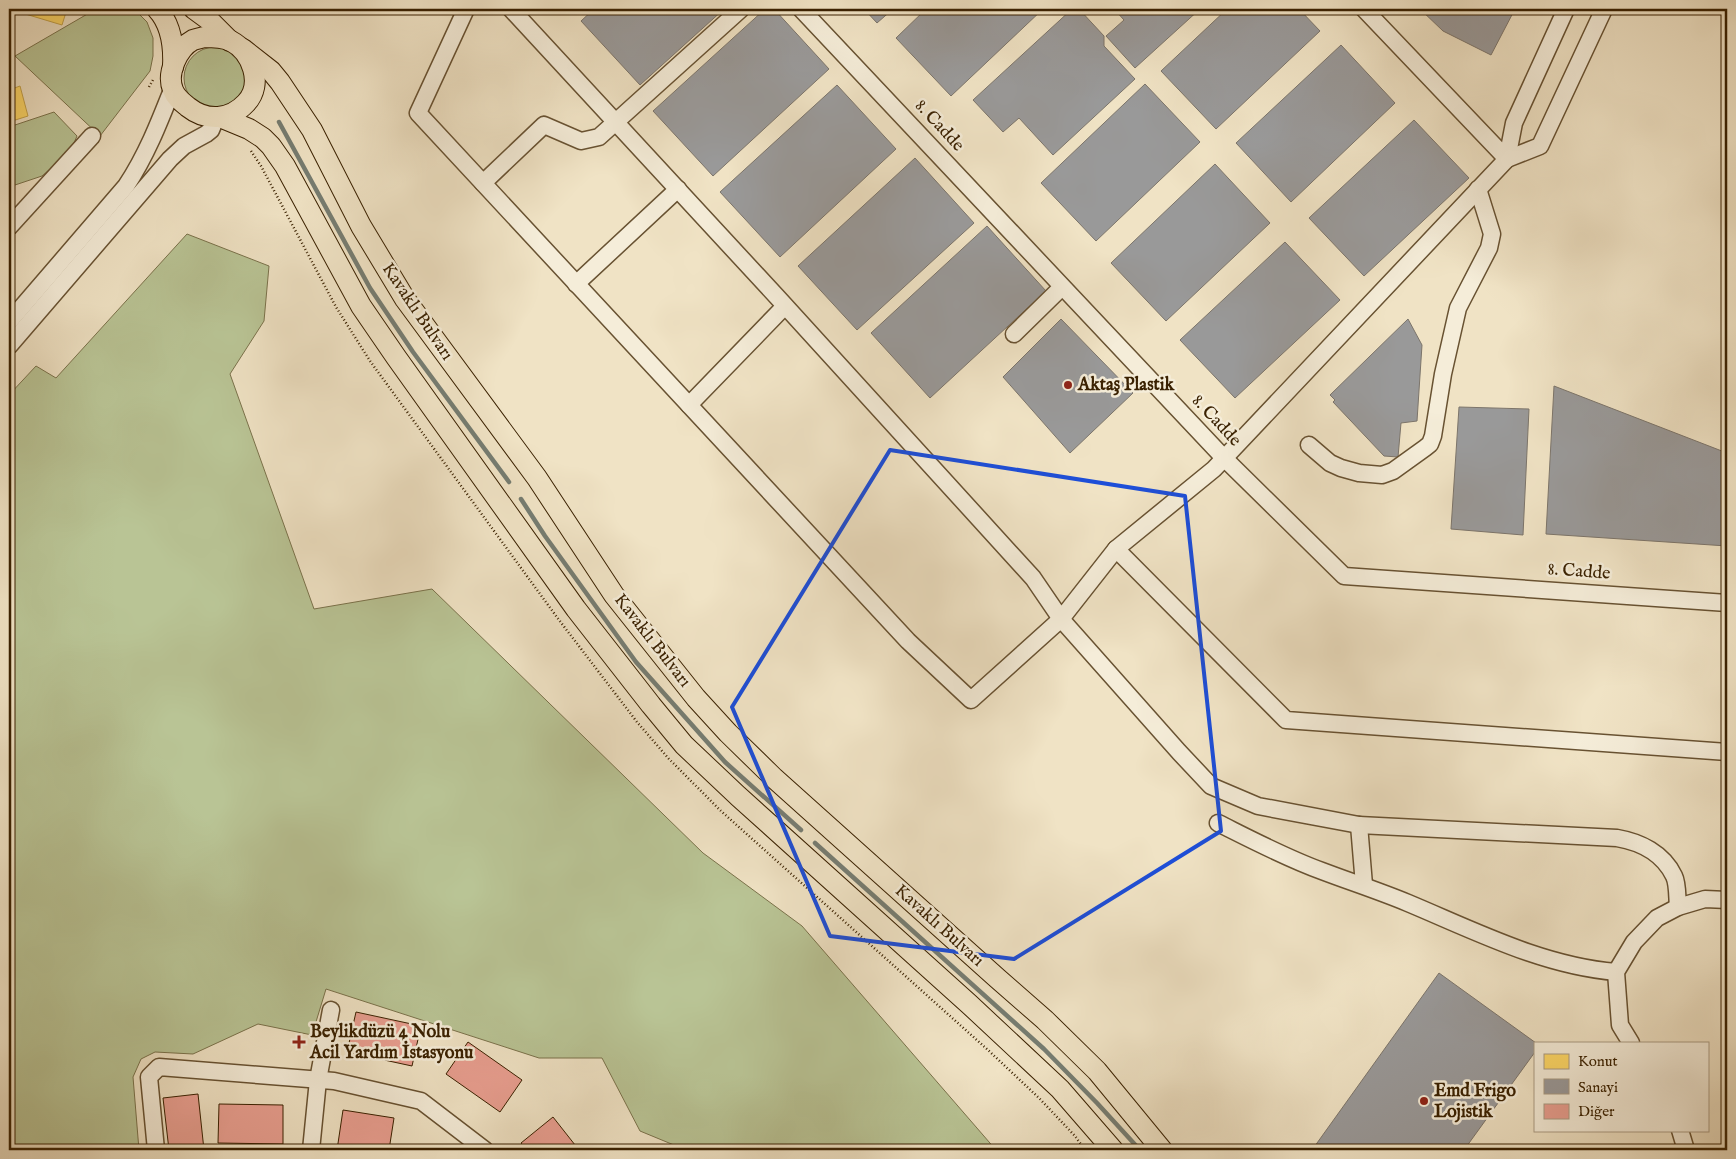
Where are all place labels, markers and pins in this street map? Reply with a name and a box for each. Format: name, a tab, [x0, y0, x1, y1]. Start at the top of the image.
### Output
place label: Aktaş Plastik	[1077, 374, 1175, 397]
marker: Aktaş Plastik	[1062, 379, 1074, 391]
place label: Beylikdüzü 4 Nolu Acil Yardım İstasyonu	[309, 1021, 474, 1065]
marker: Beylikdüzü 4 Nolu Acil Yardım İstasyonu	[292, 1035, 306, 1049]
place label: Emd Frigo Lojistik	[1434, 1080, 1516, 1124]
marker: Emd Frigo Lojistik	[1418, 1095, 1430, 1107]

